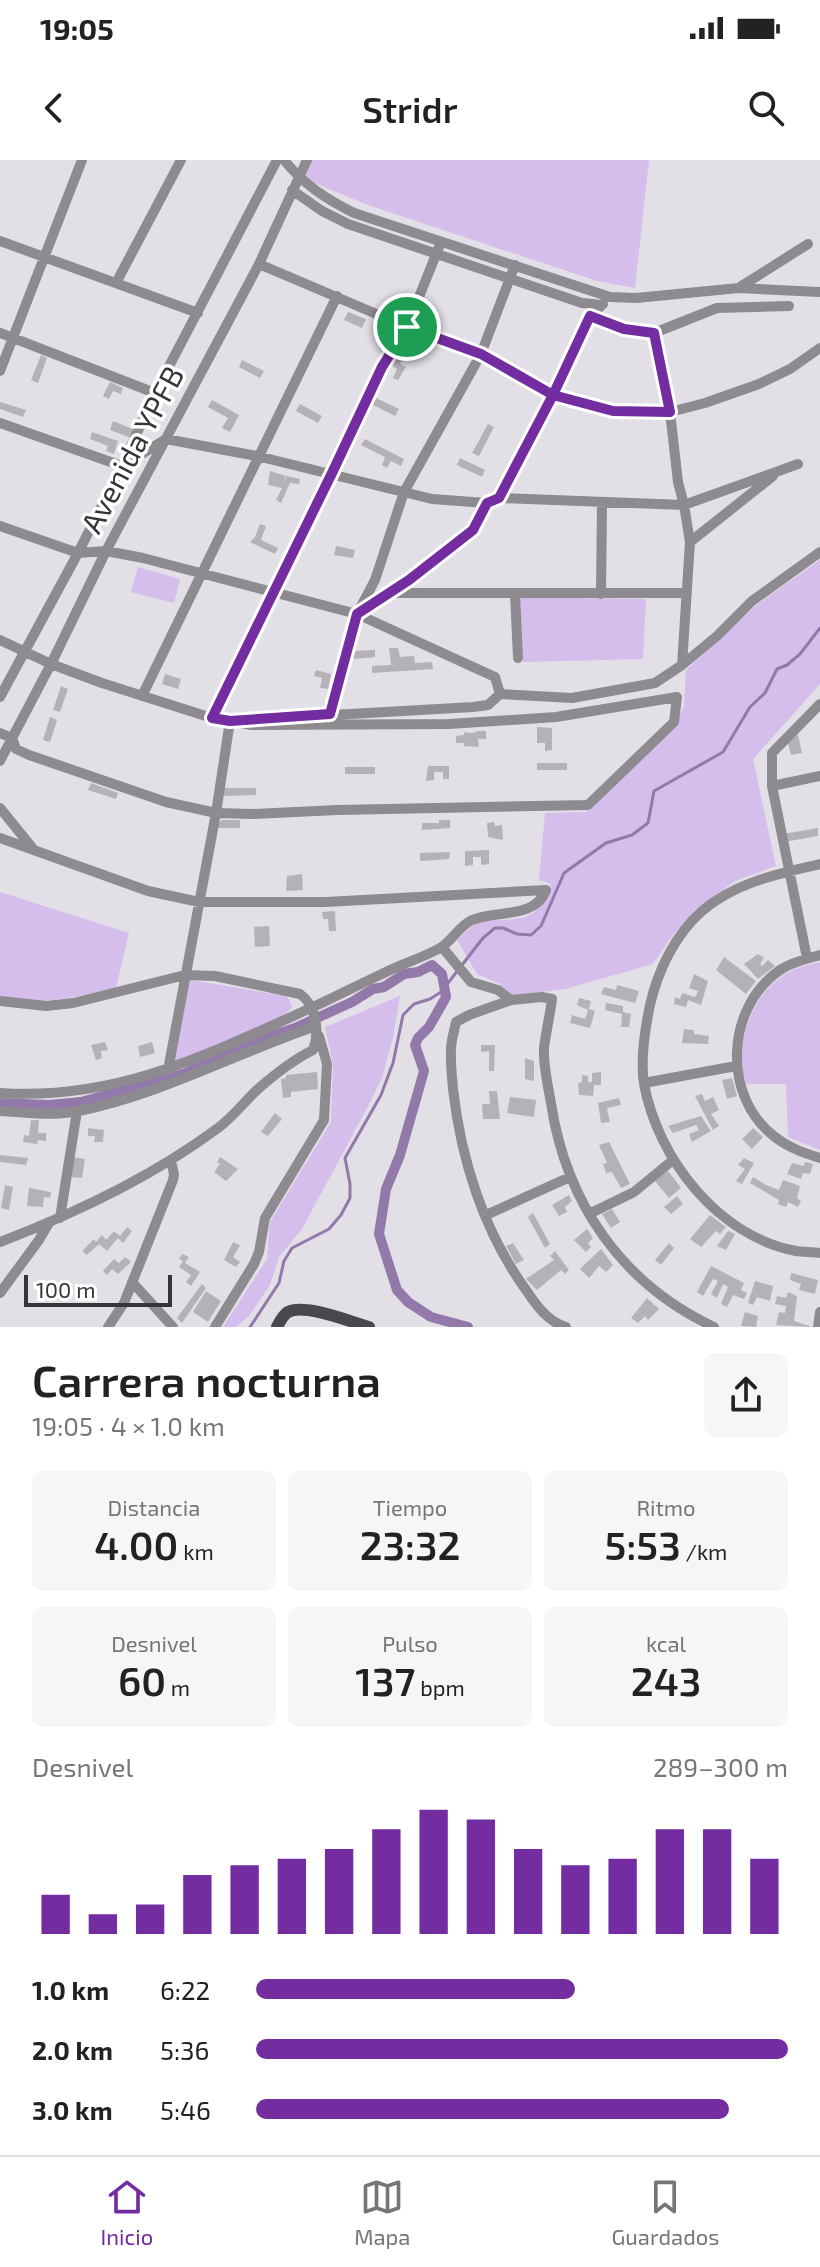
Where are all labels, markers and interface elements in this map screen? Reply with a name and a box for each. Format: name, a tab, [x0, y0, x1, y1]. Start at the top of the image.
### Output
text: 19:05	[40, 10, 114, 46]
icon: back	[32, 86, 76, 130]
icon: search	[744, 86, 788, 130]
text: Stridr	[362, 87, 458, 130]
pin	[373, 293, 441, 361]
icon: arrive	[385, 305, 429, 349]
street label: Avenida YPFB	[72, 359, 190, 539]
scale bar	[24, 1271, 172, 1307]
text: 100 m	[36, 1276, 95, 1302]
text: Carrera nocturna	[32, 1353, 381, 1406]
button: share	[704, 1353, 788, 1437]
text: 19:05 · 4 × 1.0 km	[32, 1410, 225, 1441]
text: Distancia	[108, 1494, 200, 1520]
text: Tiempo	[373, 1494, 447, 1520]
text: Ritmo	[636, 1494, 696, 1520]
text: 4.00	[94, 1520, 178, 1568]
text: 23:32	[360, 1520, 460, 1568]
text: 5:53	[605, 1520, 681, 1568]
text: km	[178, 1538, 214, 1564]
text: /km	[681, 1538, 727, 1564]
text: Desnivel	[111, 1630, 197, 1656]
text: Pulso	[382, 1630, 438, 1656]
text: kcal	[646, 1630, 686, 1656]
text: 60	[118, 1656, 166, 1704]
text: 137	[355, 1656, 415, 1704]
text: 243	[631, 1656, 701, 1704]
text: m	[166, 1674, 190, 1700]
text: bpm	[415, 1674, 465, 1700]
text: Desnivel	[32, 1751, 133, 1782]
text: 289–300 m	[653, 1751, 788, 1782]
text: 1.0 km	[32, 1974, 109, 2005]
text: 6:22	[160, 1974, 210, 2005]
text: 2.0 km	[32, 2034, 113, 2065]
text: 5:36	[160, 2034, 209, 2065]
text: 3.0 km	[32, 2094, 113, 2125]
text: 5:46	[160, 2094, 211, 2125]
tab: Inicio	[101, 2175, 153, 2249]
tab: Mapa	[354, 2175, 410, 2249]
tab: Guardados	[611, 2175, 719, 2249]

